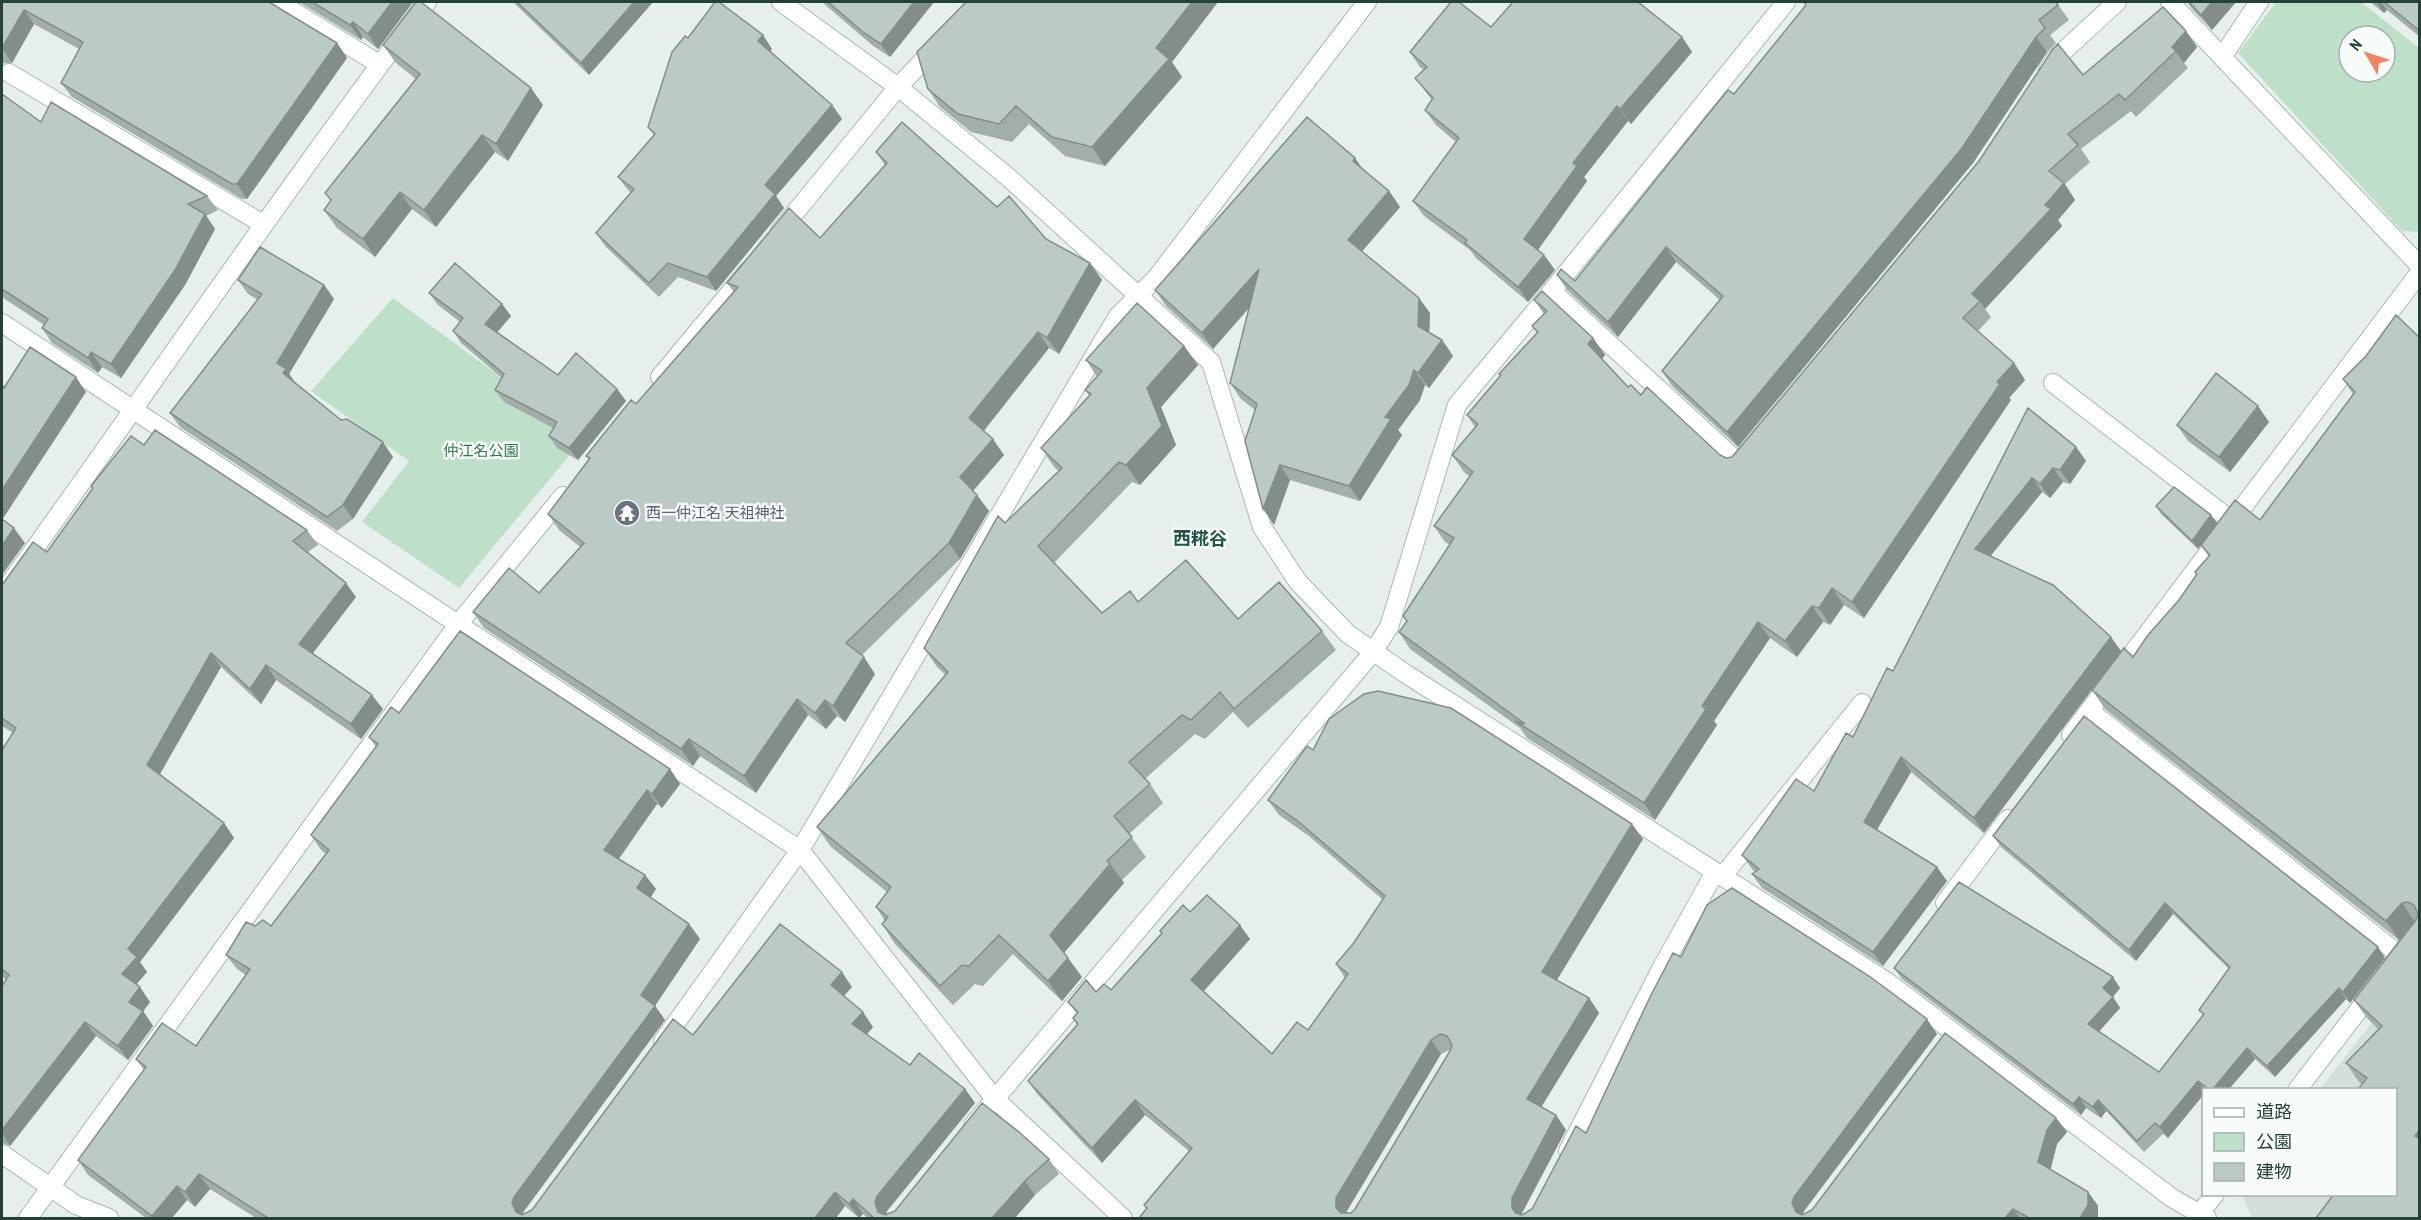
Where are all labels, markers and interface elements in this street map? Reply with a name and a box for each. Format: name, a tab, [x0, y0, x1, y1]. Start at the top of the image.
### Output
north arrow	[2337, 24, 2397, 84]
text: N	[2344, 34, 2367, 55]
park label: 仲江名公園	[443, 440, 519, 461]
temple icon: 西一仲江名 天祖神社	[612, 498, 642, 528]
place label: 西一仲江名 天祖神社	[646, 502, 784, 523]
district label: 西糀谷	[1173, 526, 1227, 551]
legend	[2202, 1088, 2397, 1196]
text: 道路	[2256, 1099, 2292, 1124]
text: 公園	[2256, 1129, 2292, 1154]
text: 建物	[2256, 1159, 2292, 1184]

